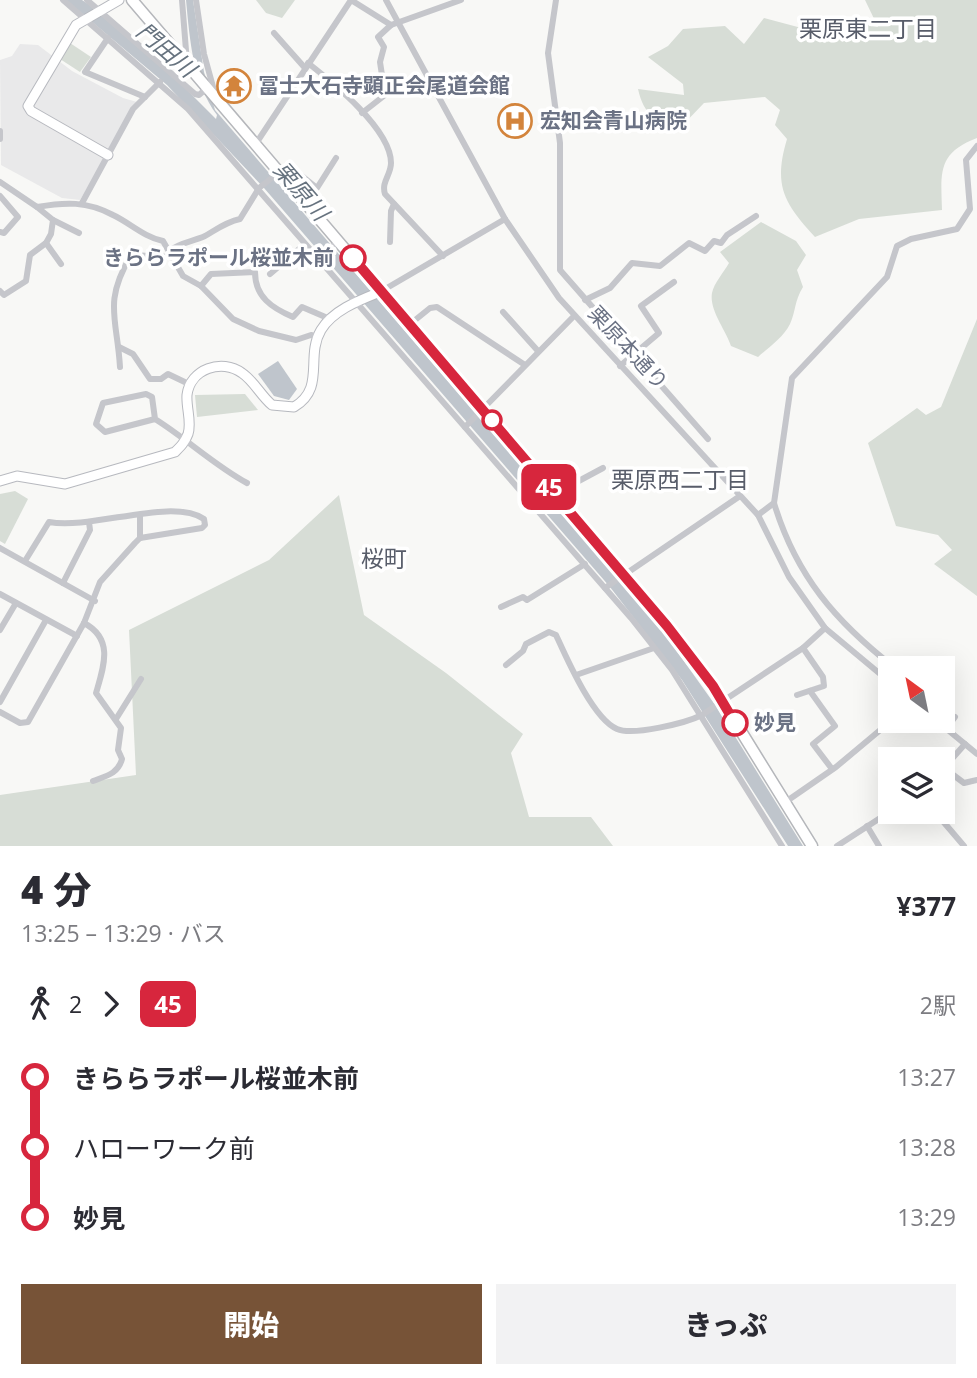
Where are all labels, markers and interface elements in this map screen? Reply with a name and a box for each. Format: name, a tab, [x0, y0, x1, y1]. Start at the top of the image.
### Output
district label: 栗原東二丁目	[799, 12, 937, 44]
water label: 門田川	[130, 15, 205, 86]
temple icon: 冨士大石寺顕正会尾道会館	[215, 67, 253, 105]
place label: 冨士大石寺顕正会尾道会館	[258, 71, 510, 99]
hospital icon: 宏知会青山病院	[496, 102, 534, 140]
place label: 宏知会青山病院	[540, 106, 687, 134]
water label: 栗原川	[267, 154, 338, 229]
place label: きららラポール桜並木前	[103, 243, 334, 271]
marker: きららラポール桜並木前	[340, 245, 366, 271]
street label: 栗原本通り	[583, 299, 675, 395]
unlabelled marker	[482, 410, 502, 430]
district label: 栗原西二丁目	[611, 463, 749, 495]
line badge: 45	[518, 464, 580, 510]
text: 45	[535, 470, 563, 503]
district label: 桜町	[361, 542, 407, 574]
north arrow	[878, 656, 956, 733]
map controls	[878, 656, 955, 824]
place label: 妙見	[754, 708, 796, 736]
marker: 妙見	[722, 710, 748, 736]
button: layers	[878, 747, 955, 824]
text: 4 分	[21, 863, 91, 915]
text: ¥377	[897, 888, 956, 924]
text: 13:25 – 13:29 · バス	[21, 917, 226, 949]
icon: walk	[21, 985, 59, 1023]
icon: forward	[92, 985, 130, 1023]
text: 45	[154, 987, 182, 1020]
text: 2	[69, 988, 82, 1020]
text: 2駅	[920, 989, 956, 1021]
text: きららラポール桜並木前	[73, 1060, 359, 1096]
text: 13:27	[897, 1061, 956, 1093]
text: ハローワーク前	[73, 1130, 255, 1166]
text: 13:28	[897, 1131, 956, 1163]
text: 妙見	[73, 1200, 125, 1236]
text: 13:29	[897, 1201, 956, 1233]
button: 開始	[21, 1284, 482, 1364]
button: きっぷ	[496, 1284, 956, 1364]

